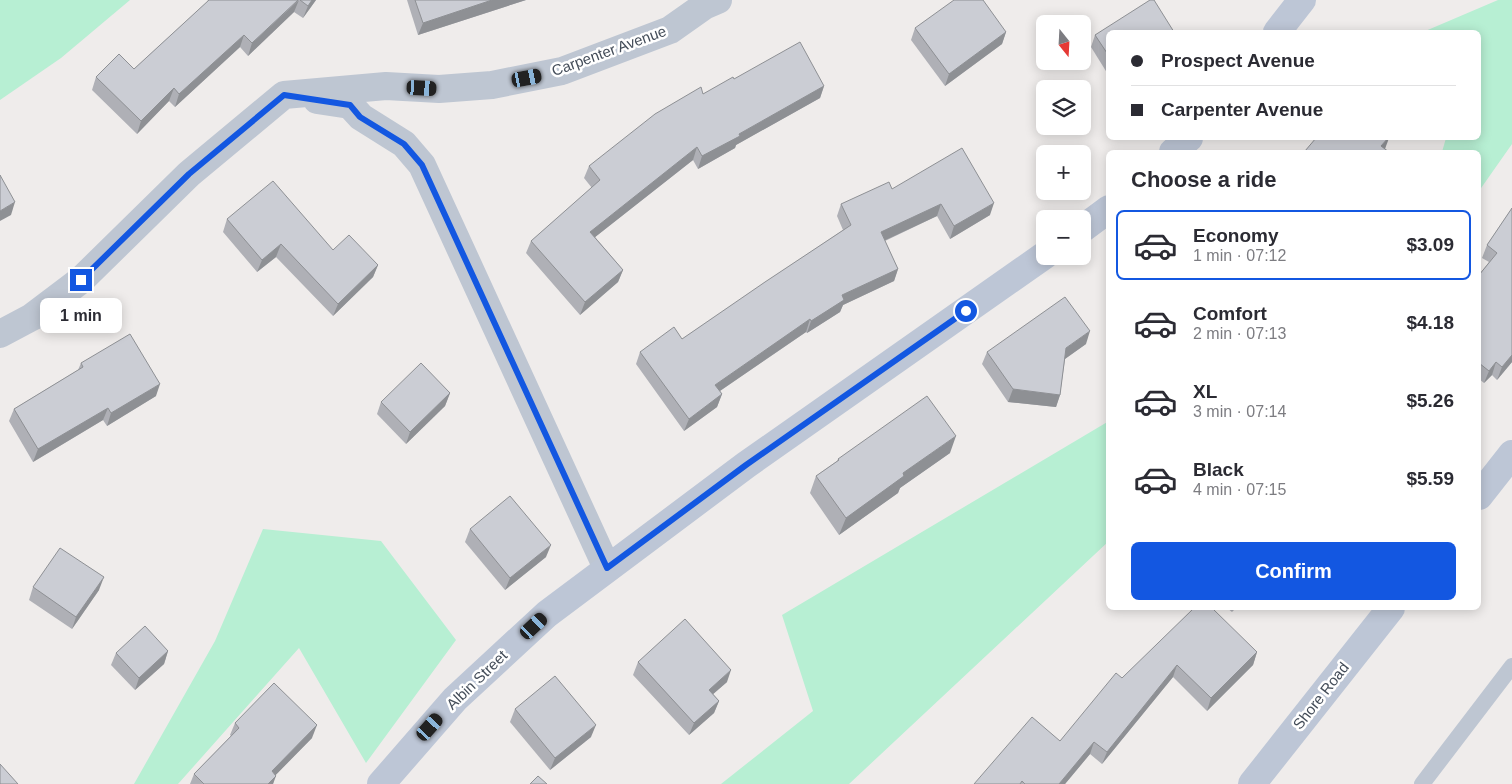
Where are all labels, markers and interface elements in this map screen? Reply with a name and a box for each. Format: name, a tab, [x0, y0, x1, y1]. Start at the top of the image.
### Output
north arrow	[1036, 15, 1091, 70]
map controls	[1036, 15, 1091, 265]
street label: Carpenter Avenue	[549, 22, 668, 79]
text: Prospect Avenue	[1161, 50, 1315, 71]
car	[510, 68, 543, 88]
car	[406, 80, 437, 96]
button: layers	[1036, 80, 1091, 135]
text: Carpenter Avenue	[1161, 99, 1323, 120]
button: +	[1036, 145, 1091, 200]
text: Choose a ride	[1131, 167, 1276, 192]
button: −	[1036, 210, 1091, 265]
icon: car	[1133, 223, 1178, 268]
text: Economy	[1193, 225, 1279, 246]
text: $3.09	[1406, 234, 1454, 255]
text: 1 min · 07:12	[1193, 247, 1286, 264]
route end	[70, 269, 92, 291]
callout: 1 min	[40, 298, 122, 332]
route start	[955, 300, 977, 322]
icon: car	[1133, 301, 1178, 346]
text: Comfort	[1193, 303, 1267, 324]
text: 1 min	[60, 307, 102, 324]
text: $4.18	[1406, 312, 1454, 333]
text: 2 min · 07:13	[1193, 325, 1286, 342]
icon: car	[1133, 379, 1178, 424]
text: XL	[1193, 381, 1217, 402]
text: $5.26	[1406, 390, 1454, 411]
text: 3 min · 07:14	[1193, 403, 1286, 420]
icon: car	[1133, 457, 1178, 502]
text: Black	[1193, 459, 1244, 480]
text: $5.59	[1406, 468, 1454, 489]
text: 4 min · 07:15	[1193, 481, 1286, 498]
button: Confirm	[1131, 542, 1456, 600]
car	[517, 610, 550, 642]
street label: Albin Street	[443, 646, 511, 713]
street label: Shore Road	[1289, 659, 1352, 732]
car	[414, 711, 445, 743]

